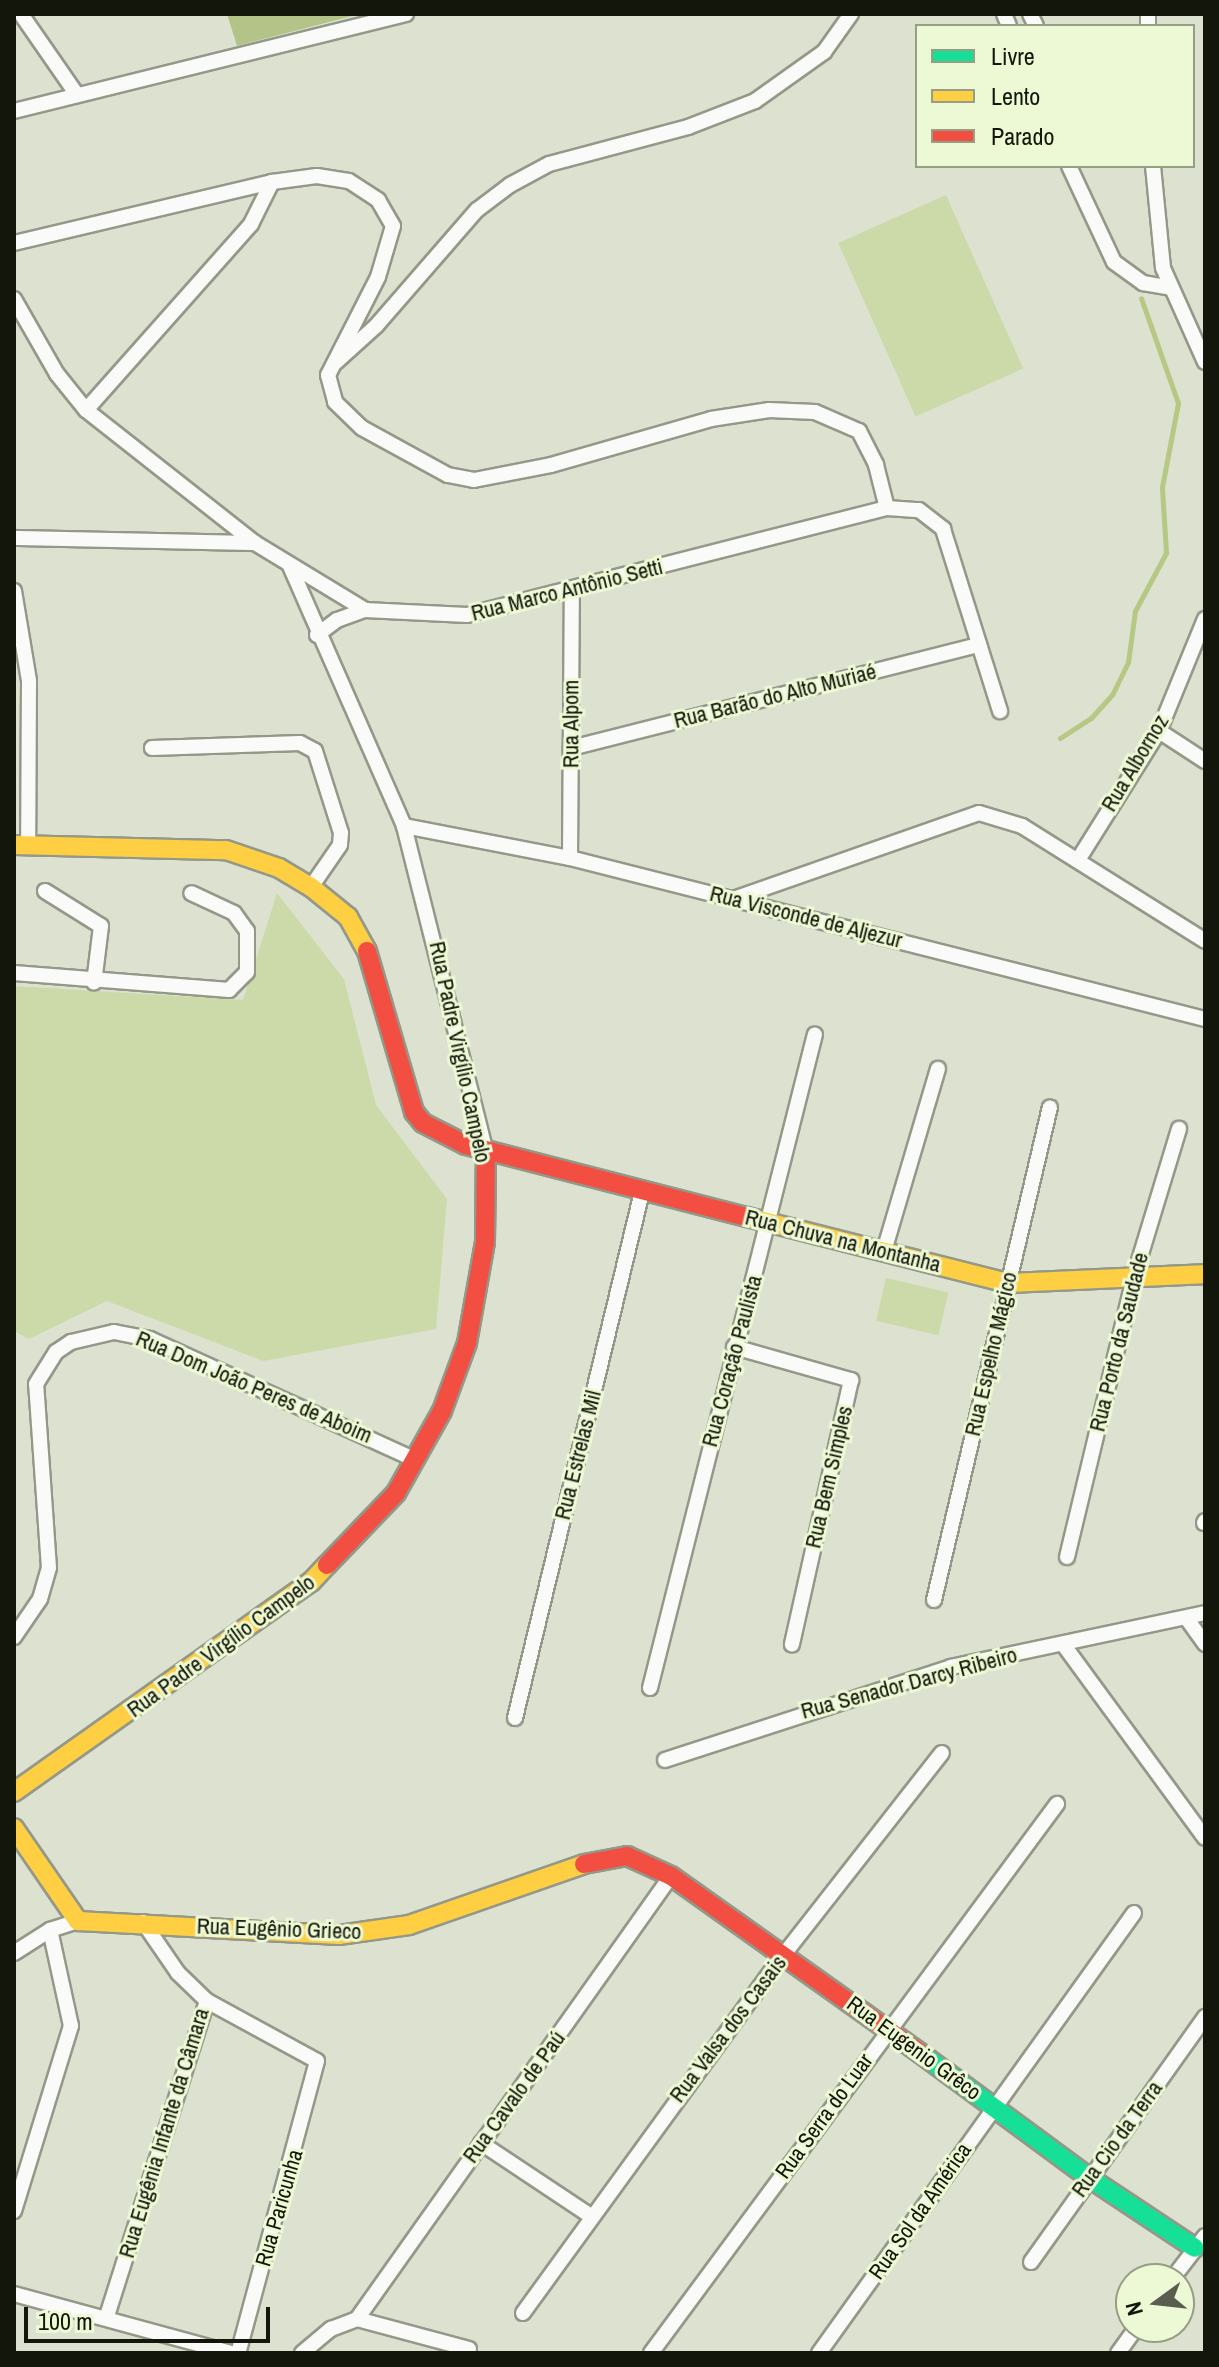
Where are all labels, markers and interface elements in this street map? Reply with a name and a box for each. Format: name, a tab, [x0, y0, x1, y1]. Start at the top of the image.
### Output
legend	[915, 24, 1195, 168]
text: Livre	[991, 40, 1035, 72]
text: Lento	[991, 80, 1040, 112]
text: Parado	[991, 120, 1054, 152]
street label: Rua Marco Antônio Setti	[468, 553, 666, 627]
street label: Rua Barão do Alto Muriaé	[671, 658, 879, 734]
street label: Rua Alpom	[558, 679, 584, 769]
street label: Rua Albornoz	[1096, 709, 1174, 817]
street label: Rua Visconde de Aljezur	[707, 880, 905, 954]
street label: Rua Padre Virgílio Campelo	[424, 939, 496, 1165]
street label: Rua Chuva na Montanha	[742, 1204, 944, 1278]
street label: Rua Porto da Saudade	[1084, 1250, 1154, 1434]
street label: Rua Espelho Mágico	[959, 1269, 1023, 1439]
street label: Rua Coração Paulista	[696, 1272, 768, 1450]
street label: Rua Dom João Peres de Aboim	[132, 1325, 376, 1449]
street label: Rua Estrelas Mil	[549, 1388, 607, 1522]
street label: Rua Bem Simples	[800, 1403, 858, 1551]
street label: Rua Padre Virgílio Campelo	[122, 1569, 320, 1723]
street label: Rua Senador Darcy Ribeiro	[798, 1641, 1020, 1725]
street label: Rua Eugênio Grieco	[196, 1913, 362, 1945]
street label: Rua Valsa dos Casais	[664, 1950, 792, 2108]
street label: Rua Eugenio Grêco	[842, 1990, 986, 2106]
street label: Rua Eugênia Infante da Câmara	[113, 2005, 215, 2261]
street label: Rua Cavalo de Paú	[457, 2026, 571, 2168]
street label: Rua Serra do Luar	[770, 2048, 878, 2184]
street label: Rua Cio da Terra	[1066, 2076, 1168, 2202]
street label: Rua Sol da América	[863, 2137, 977, 2285]
street label: Rua Paricunha	[250, 2147, 308, 2269]
north arrow	[1115, 2263, 1195, 2343]
scale bar	[28, 2291, 274, 2341]
text: N	[1118, 2299, 1150, 2319]
text: 100 m	[38, 2305, 93, 2337]

